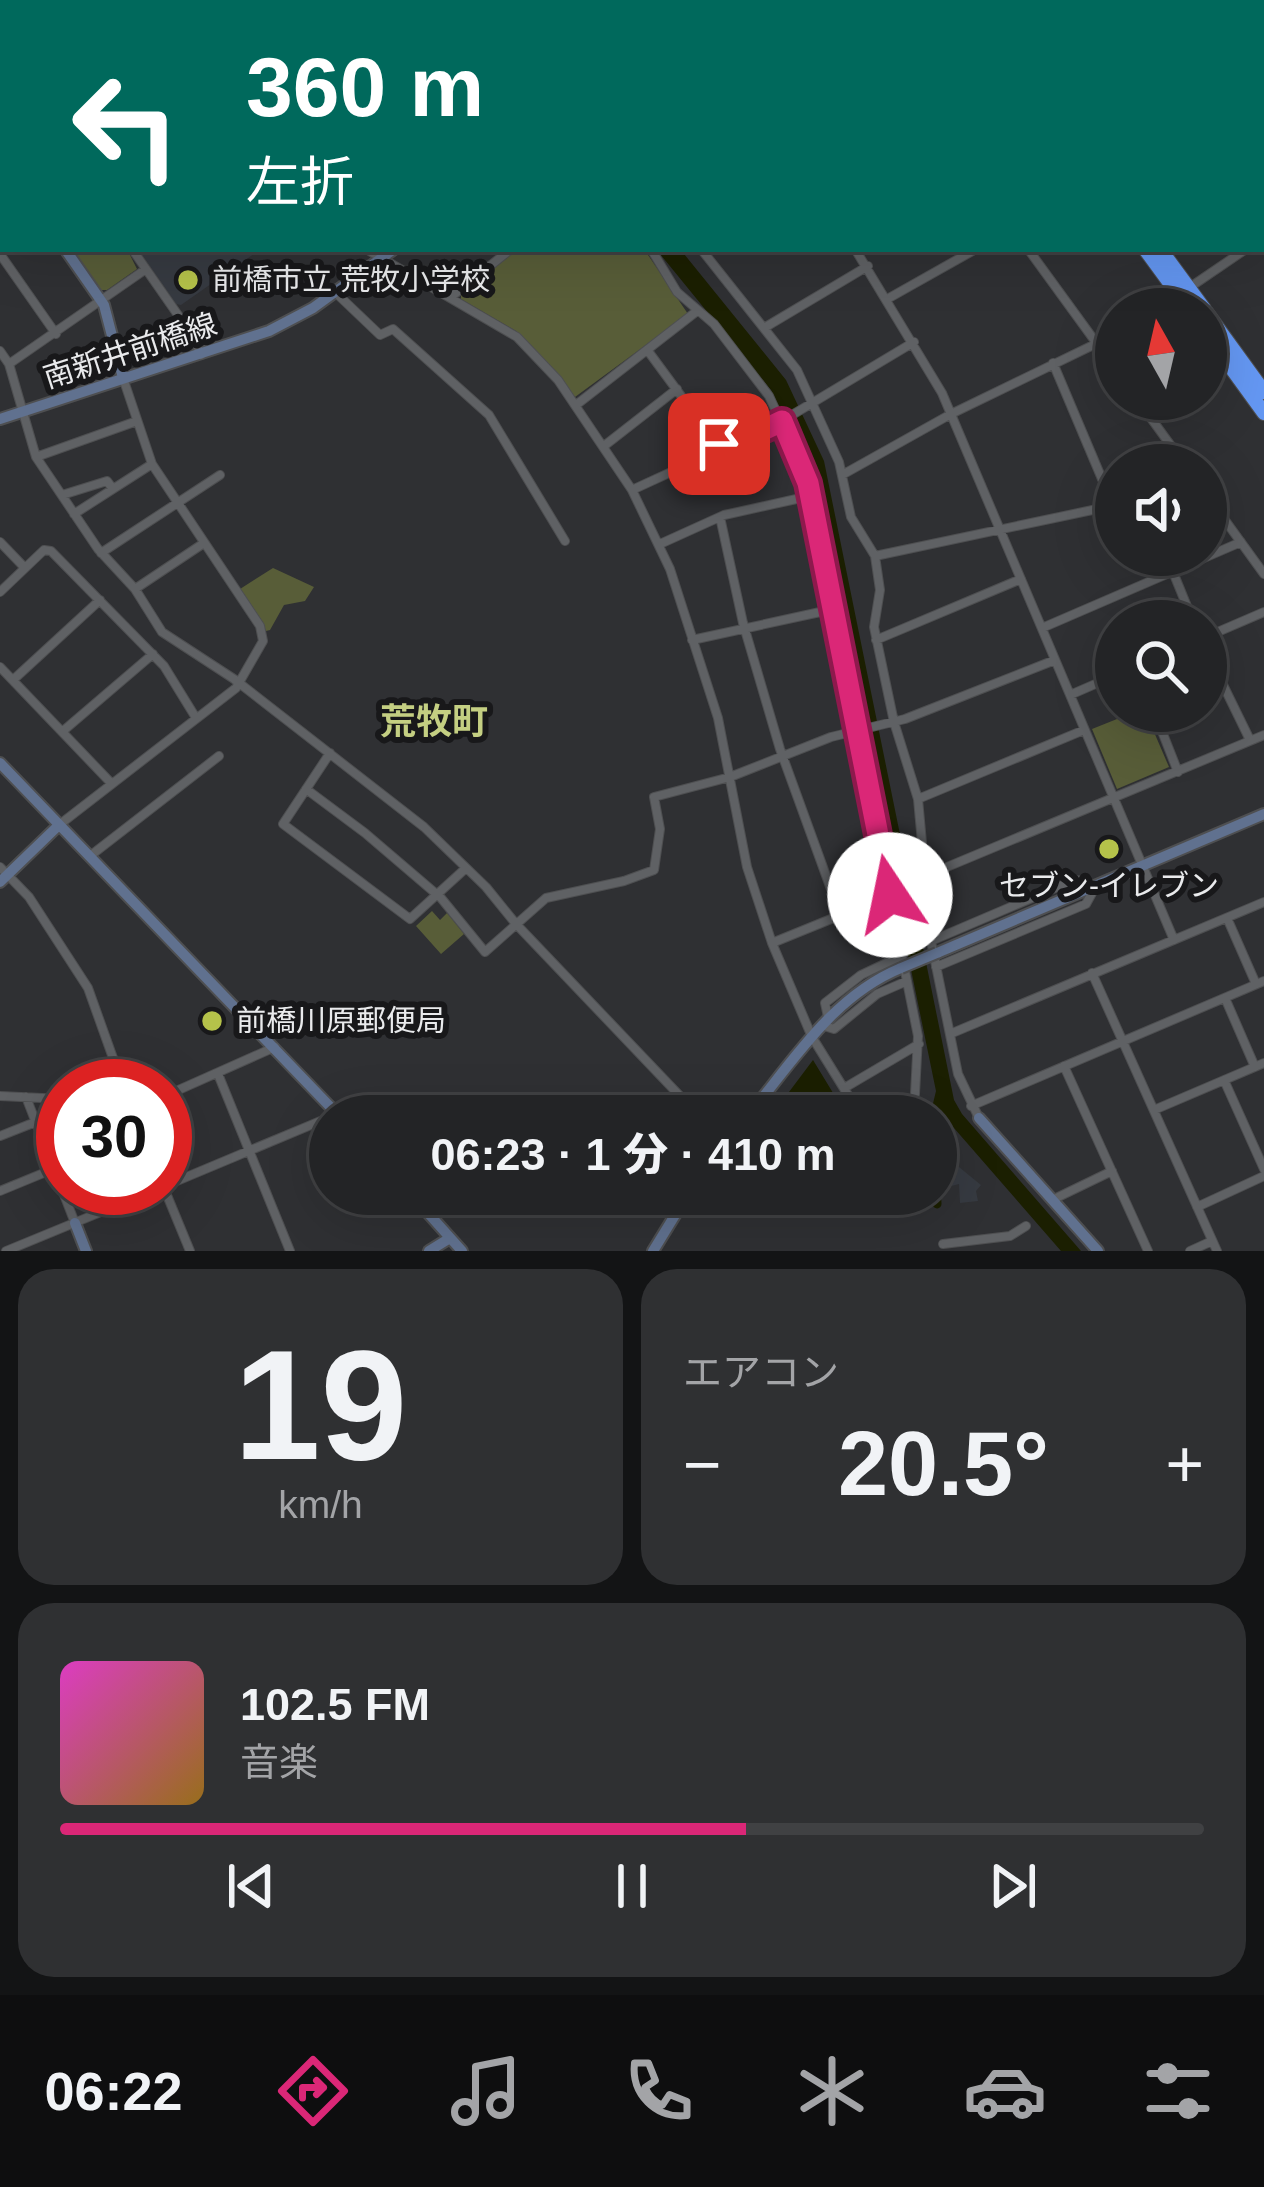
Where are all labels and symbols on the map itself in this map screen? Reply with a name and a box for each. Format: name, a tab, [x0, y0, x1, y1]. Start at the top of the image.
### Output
place label: 前橋市立 荒牧小学校	[212, 263, 490, 296]
marker: 前橋市立 荒牧小学校	[175, 267, 201, 293]
north arrow	[1095, 288, 1227, 420]
street label: 南新井前橋線	[39, 307, 221, 394]
pin	[668, 393, 770, 495]
district label: 荒牧町	[380, 701, 488, 742]
position arrow	[827, 832, 953, 958]
marker: セブン-イレブン	[1096, 836, 1122, 862]
place label: セブン-イレブン	[999, 869, 1219, 902]
place label: 前橋川原郵便局	[236, 1004, 446, 1037]
marker: 前橋川原郵便局	[199, 1008, 225, 1034]
speed limit sign: 30	[36, 1059, 192, 1215]

